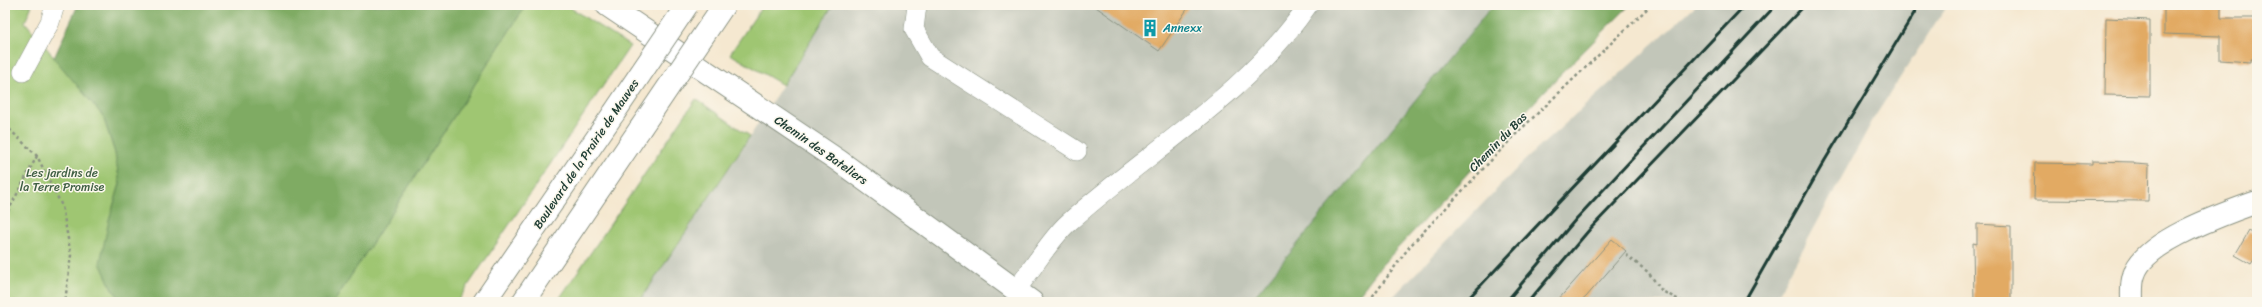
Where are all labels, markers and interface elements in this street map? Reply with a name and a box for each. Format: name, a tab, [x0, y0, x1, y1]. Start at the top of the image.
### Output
place label: Annexx	[1162, 17, 1203, 39]
building icon: Annexx	[1140, 18, 1160, 38]
street label: Boulevard de la Prairie de Mauves	[527, 74, 645, 234]
street label: Chemin du Bas	[1463, 106, 1533, 177]
street label: Chemin des Bateliers	[770, 109, 873, 191]
park label: Les jardins de la Terre Promise	[20, 162, 104, 198]

